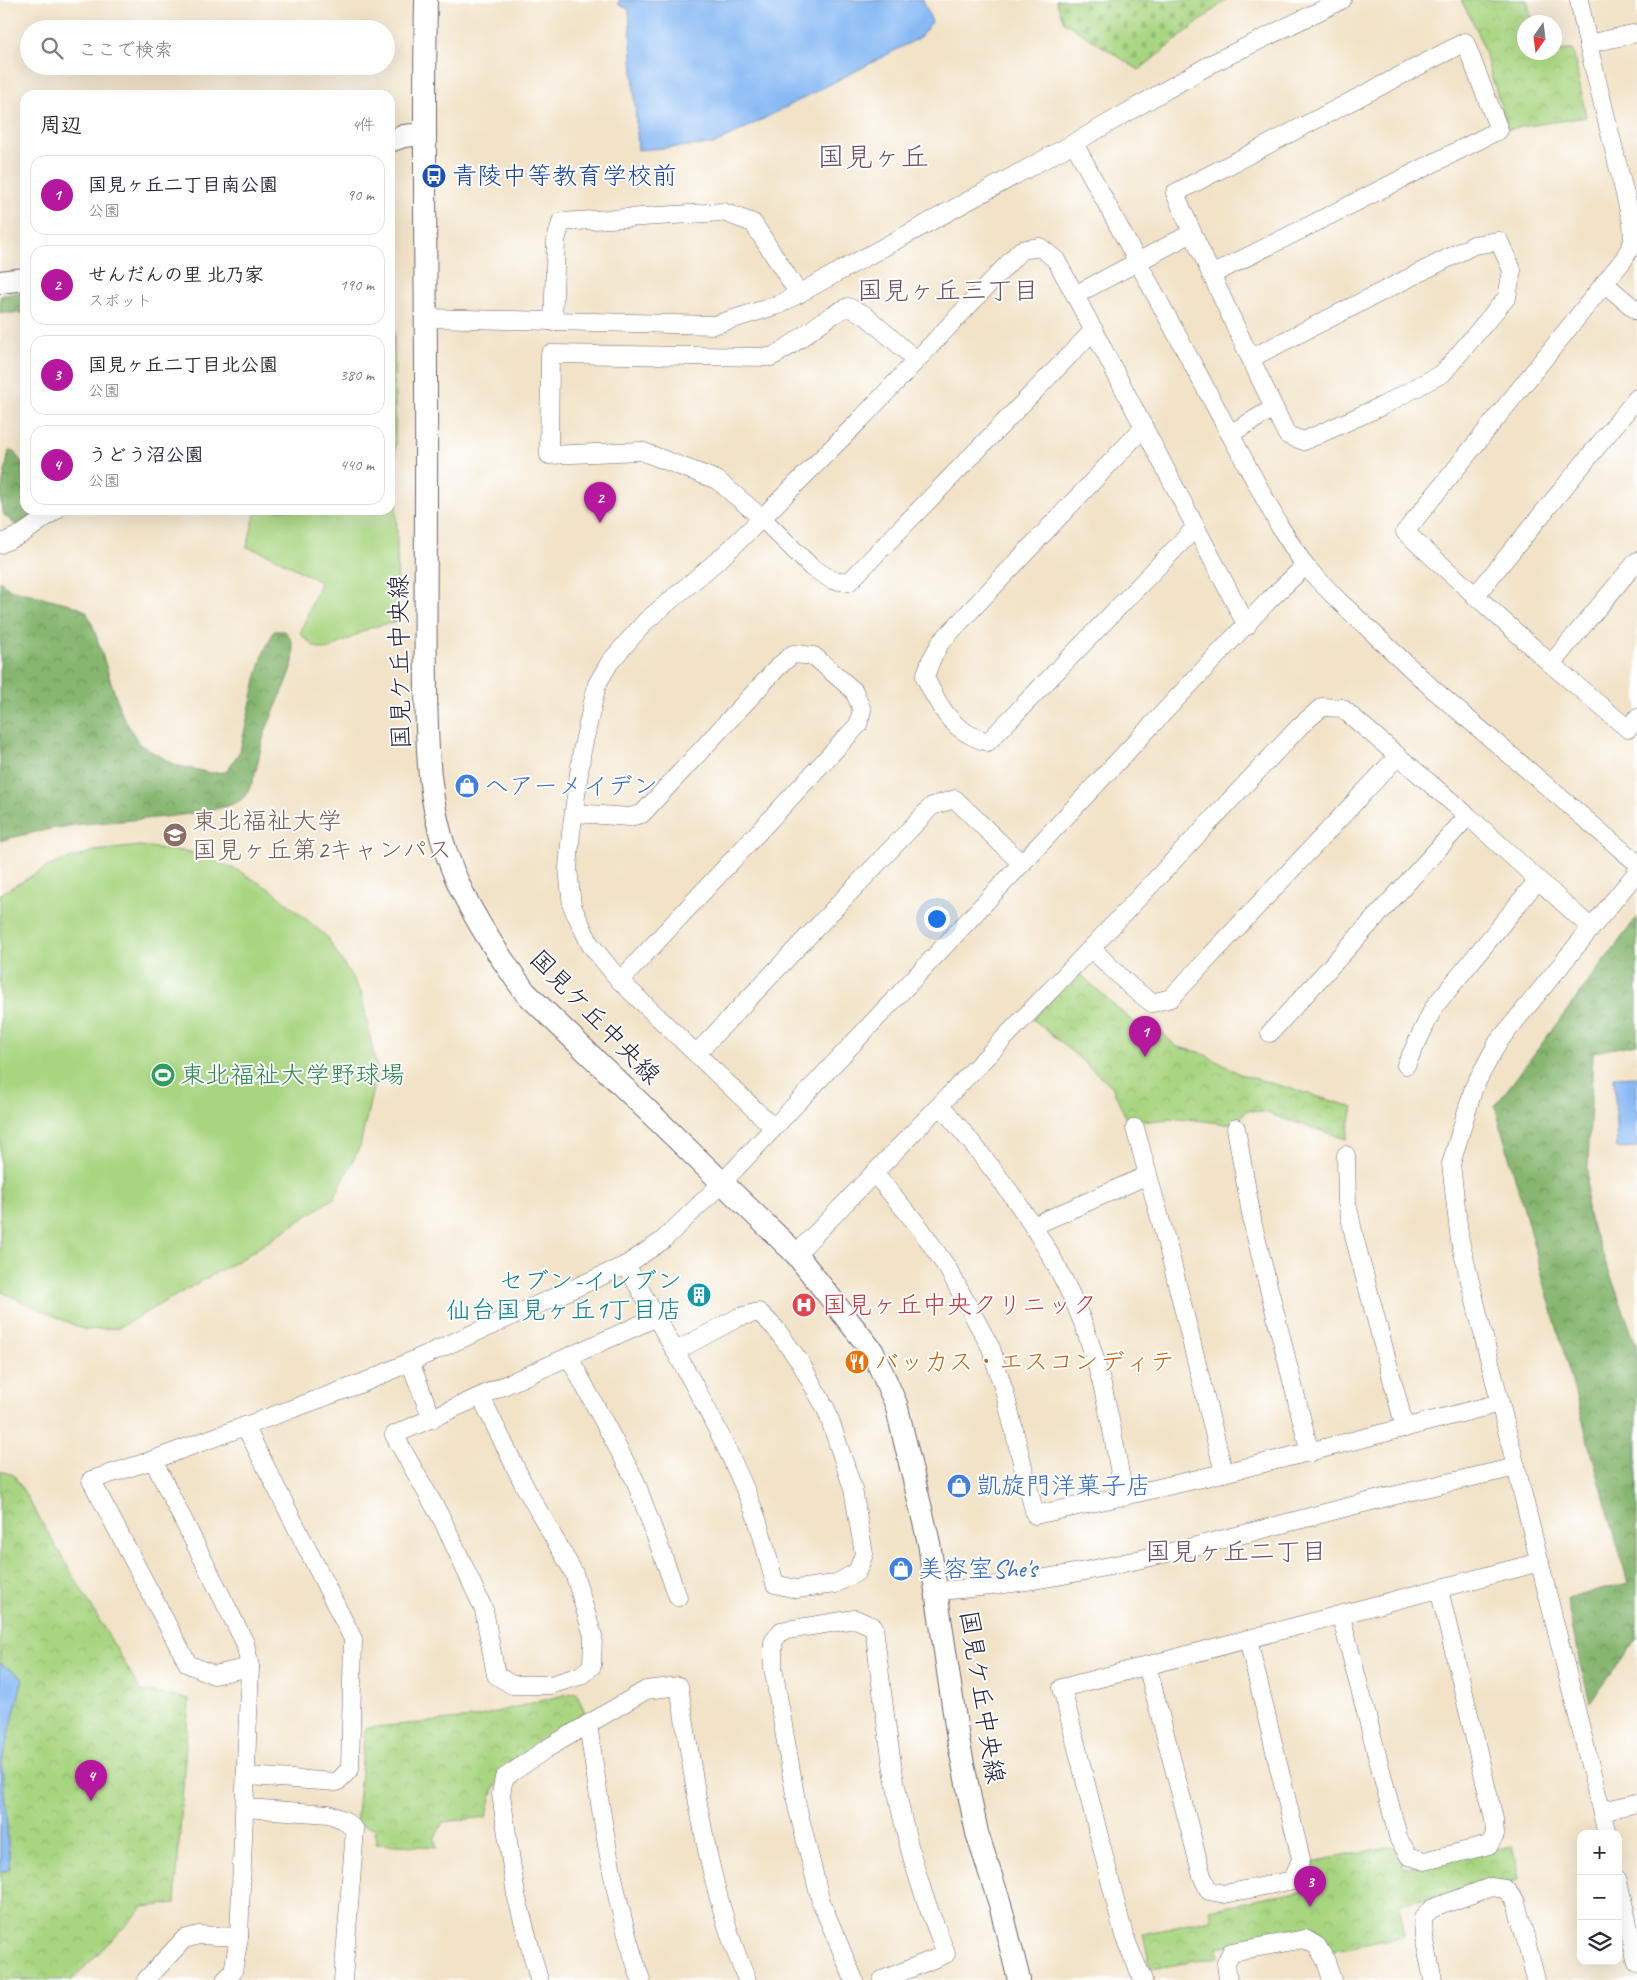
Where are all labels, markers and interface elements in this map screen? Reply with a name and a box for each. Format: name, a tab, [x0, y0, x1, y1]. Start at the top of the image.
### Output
north arrow	[1517, 15, 1562, 60]
search box	[20, 20, 395, 75]
icon: search	[38, 34, 66, 62]
text: ここで検索	[78, 38, 173, 62]
text: 周辺	[40, 112, 82, 138]
text: 4件	[352, 115, 375, 135]
district label: 国見ヶ丘	[817, 139, 929, 174]
place label: 青陵中等教育学校前	[452, 160, 677, 192]
bus stop icon: 青陵中等教育学校前	[421, 163, 447, 189]
text: 国見ヶ丘二丁目南公園	[88, 173, 278, 197]
text: 1	[53, 185, 61, 205]
text: 90 m	[347, 185, 374, 205]
text: 公園	[88, 201, 120, 221]
text: せんだんの里 北乃家	[88, 263, 264, 287]
district label: 国見ヶ丘三丁目	[857, 274, 1039, 307]
text: 2	[53, 275, 61, 295]
text: 190 m	[340, 275, 374, 295]
text: スポット	[88, 291, 152, 311]
text: 国見ヶ丘二丁目北公園	[88, 353, 278, 377]
text: 3	[53, 365, 61, 385]
text: 380 m	[340, 365, 374, 385]
text: 公園	[88, 381, 120, 401]
text: うどう沼公園	[88, 443, 204, 467]
text: 4	[53, 455, 61, 475]
text: 440 m	[340, 455, 374, 475]
text: 公園	[88, 471, 120, 491]
pin: 2	[584, 482, 616, 523]
street label: 国見ケ丘中央線	[382, 574, 418, 750]
place label: ヘアーメイデン	[484, 770, 658, 802]
shop icon: ヘアーメイデン	[454, 773, 480, 799]
place label: 東北福祉大学 国見ヶ丘第2キャンパス	[192, 805, 452, 866]
school or university icon: 東北福祉大学 国見ヶ丘第2キャンパス	[162, 822, 188, 848]
your location	[924, 906, 950, 932]
street label: 国見ケ丘中央線	[523, 943, 667, 1091]
pin: 1	[1129, 1016, 1161, 1057]
place label: 東北福祉大学野球場	[180, 1059, 405, 1091]
sports icon: 東北福祉大学野球場	[150, 1062, 176, 1088]
place label: セブン-イレブン 仙台国見ヶ丘1丁目店	[446, 1265, 682, 1326]
building icon: セブン-イレブン 仙台国見ヶ丘1丁目店	[686, 1282, 712, 1308]
place label: 国見ヶ丘中央クリニック	[822, 1289, 1097, 1321]
hospital icon: 国見ヶ丘中央クリニック	[791, 1292, 817, 1318]
place label: バッカス・エスコンディテ	[874, 1346, 1175, 1378]
restaurant icon: バッカス・エスコンディテ	[844, 1349, 870, 1375]
place label: 凱旋門洋菓子店	[976, 1470, 1151, 1502]
shop icon: 凱旋門洋菓子店	[946, 1473, 972, 1499]
district label: 国見ヶ丘二丁目	[1145, 1535, 1327, 1568]
place label: 美容室She's	[918, 1553, 1039, 1585]
shop icon: 美容室She's	[888, 1556, 914, 1582]
street label: 国見ケ丘中央線	[953, 1608, 1011, 1786]
pin: 4	[75, 1760, 107, 1801]
map controls	[1577, 1830, 1622, 1965]
button: +	[1577, 1830, 1622, 1875]
pin: 3	[1294, 1866, 1326, 1907]
button: −	[1577, 1875, 1622, 1920]
button: layers	[1577, 1920, 1622, 1965]

